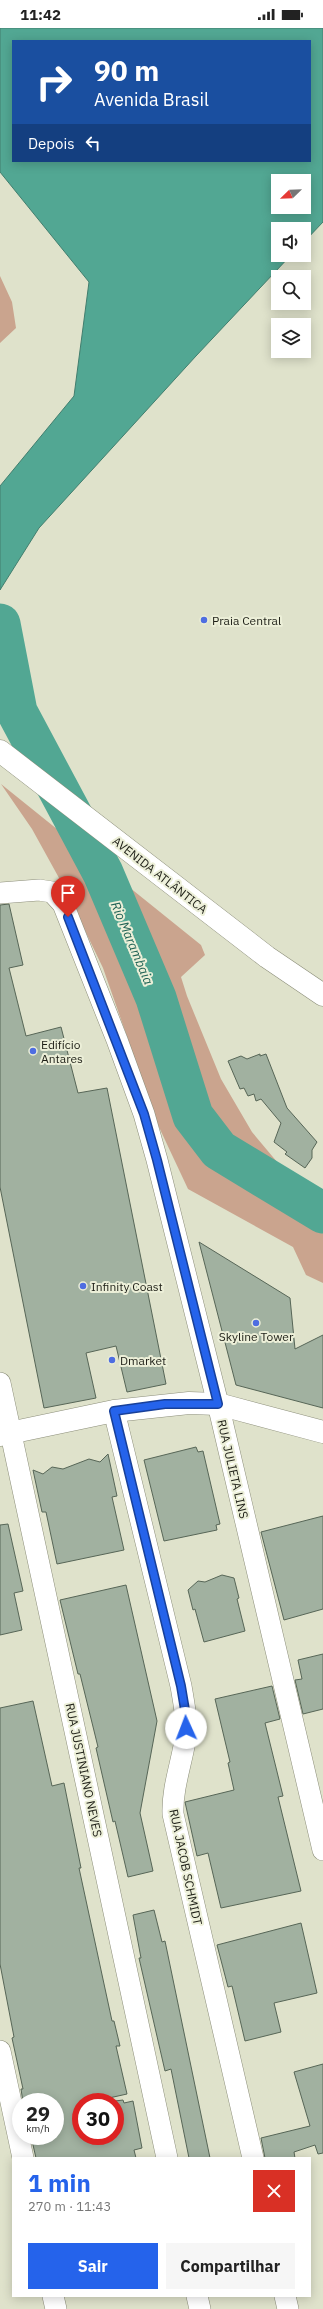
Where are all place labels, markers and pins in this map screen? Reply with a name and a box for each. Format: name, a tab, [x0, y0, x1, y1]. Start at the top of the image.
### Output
place label: Praia Central	[212, 613, 281, 628]
marker: Praia Central	[199, 615, 209, 625]
pin	[51, 876, 85, 917]
place label: Edifício Antares	[41, 1037, 83, 1066]
marker: Edifício Antares	[28, 1046, 38, 1056]
place label: Infinity Coast	[91, 1279, 163, 1294]
marker: Infinity Coast	[78, 1281, 88, 1291]
marker: Skyline Tower	[251, 1318, 261, 1328]
place label: Skyline Tower	[219, 1329, 294, 1344]
place label: Dmarket	[120, 1353, 166, 1368]
marker: Dmarket	[107, 1355, 117, 1365]

